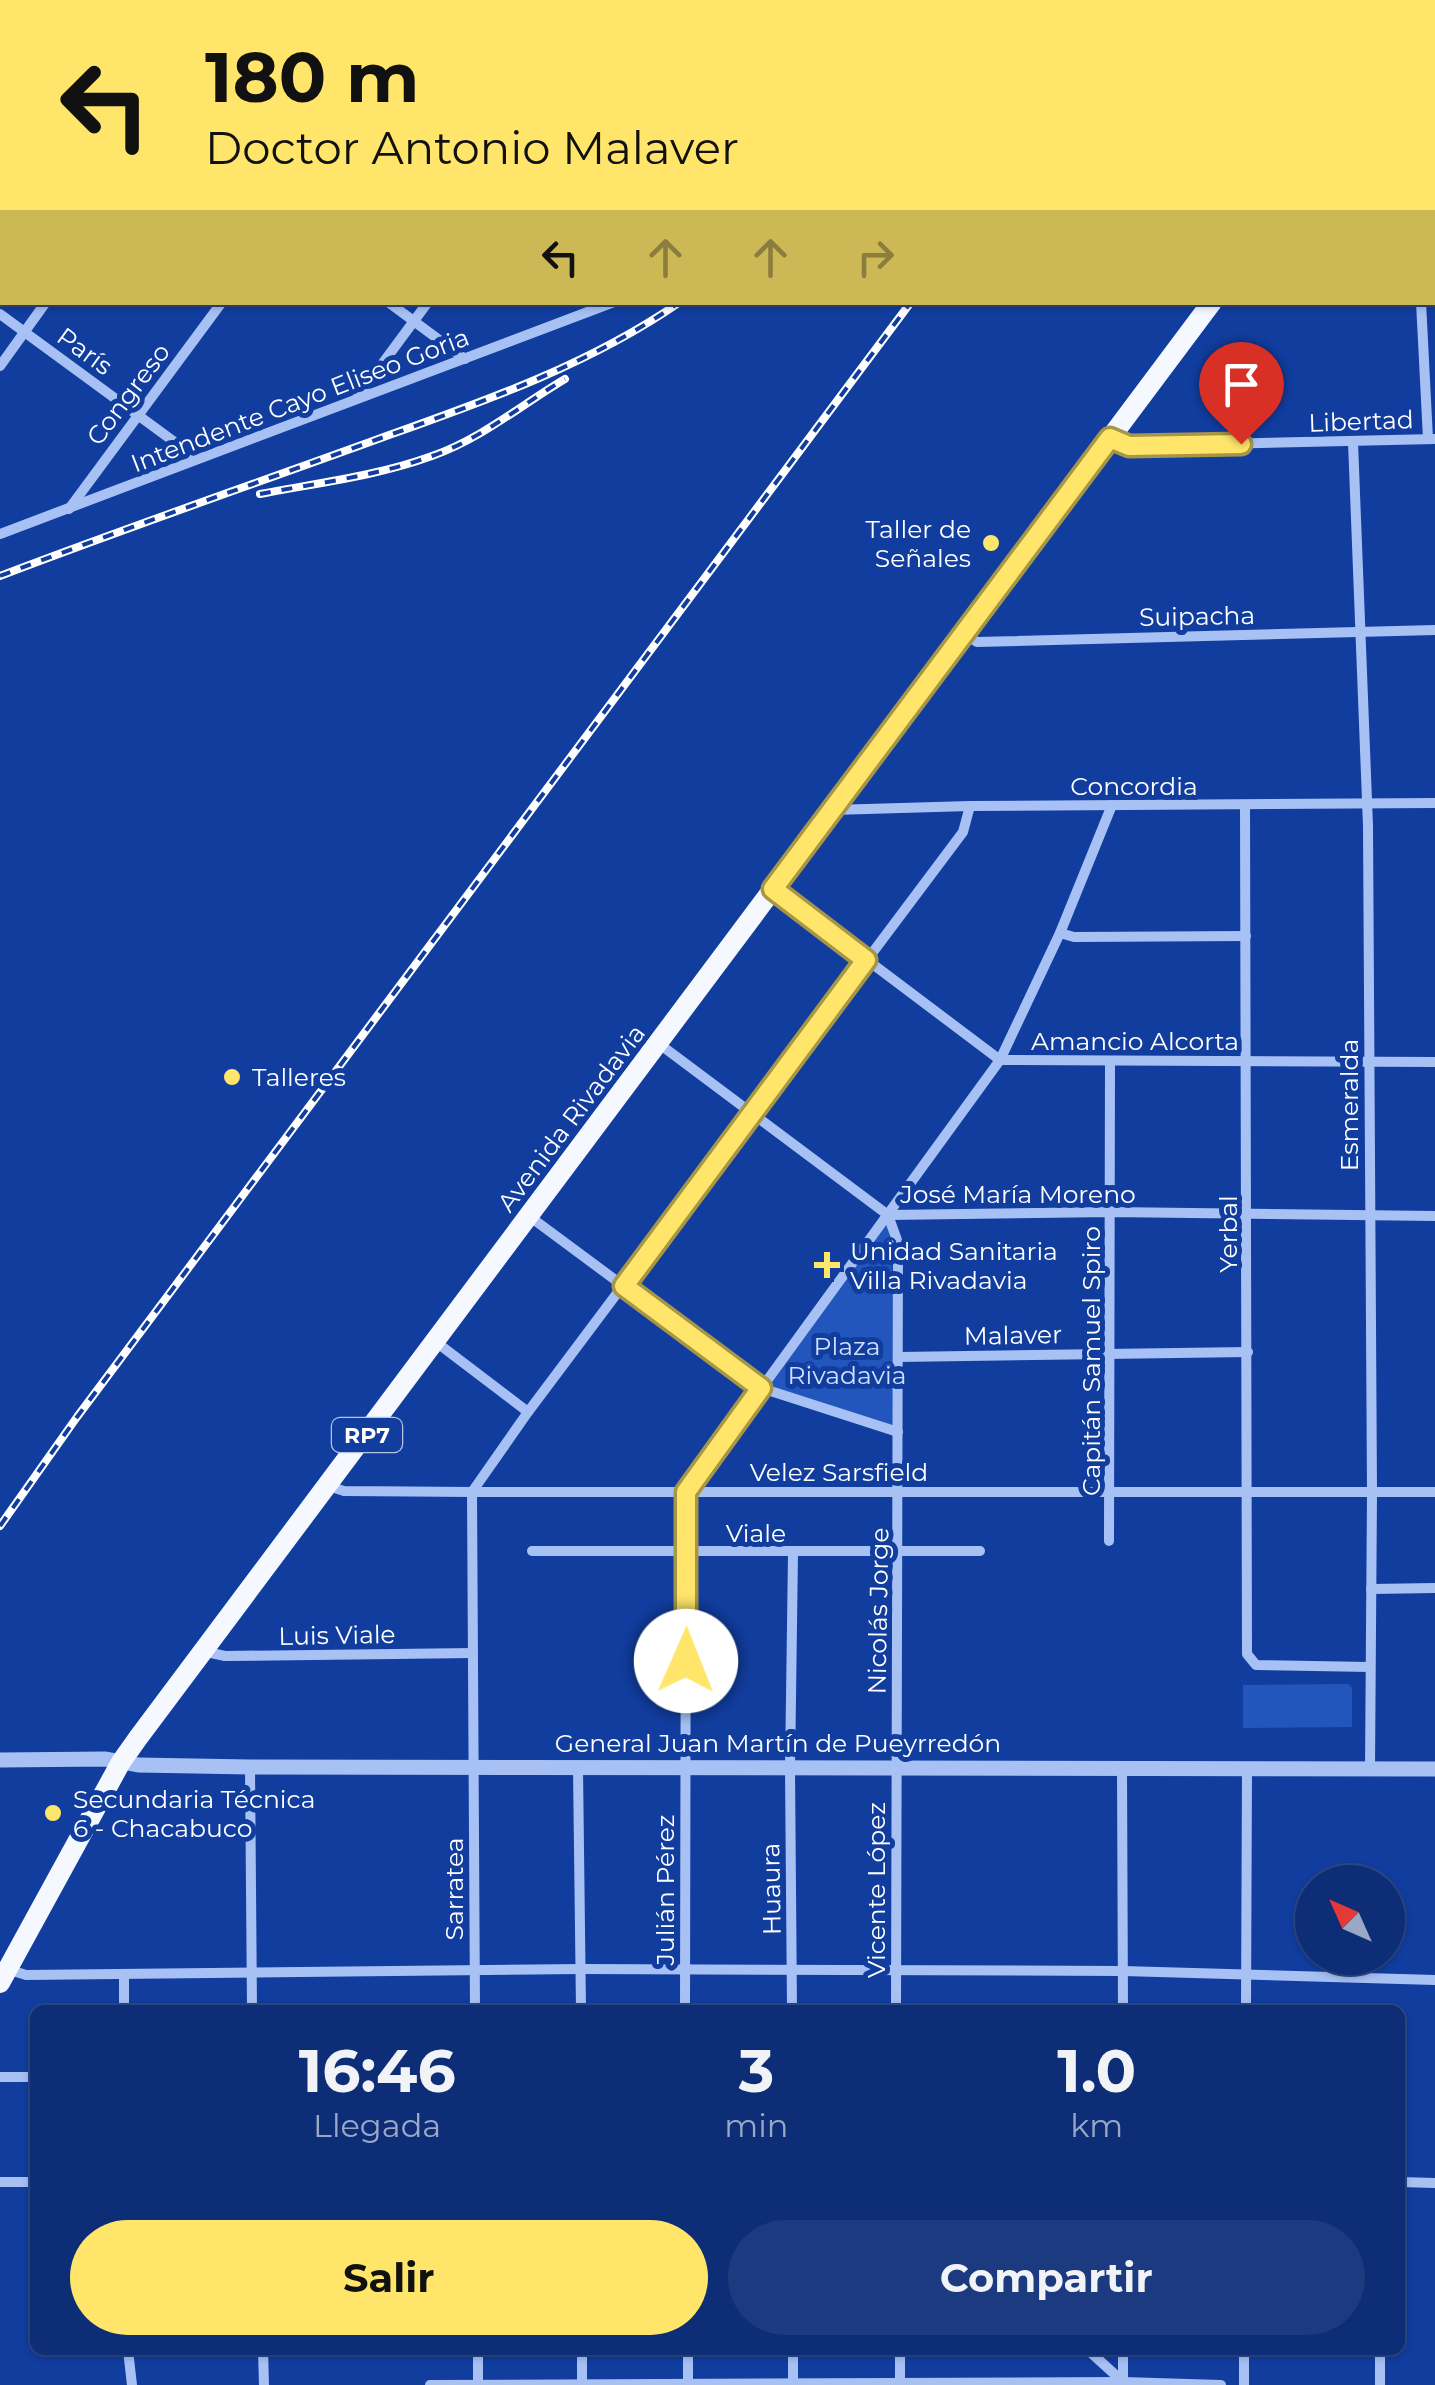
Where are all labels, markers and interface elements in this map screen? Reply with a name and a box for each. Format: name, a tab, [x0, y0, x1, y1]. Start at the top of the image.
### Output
text: 180 m	[205, 34, 419, 120]
icon: left	[40, 40, 170, 170]
text: Doctor Antonio Malaver	[205, 120, 739, 175]
icon: left	[533, 230, 588, 285]
icon: ahead	[638, 230, 693, 285]
icon: ahead	[743, 230, 798, 285]
icon: right	[848, 230, 903, 285]
street label: París	[51, 321, 119, 381]
street label: Intendente Cayo Eliseo Goria	[127, 322, 473, 478]
street label: Congreso	[80, 337, 176, 451]
pin	[1199, 342, 1284, 445]
icon: arrive	[1214, 357, 1269, 412]
street label: Libertad	[1308, 404, 1414, 438]
place label: Taller de Señales	[865, 514, 971, 573]
marker: Taller de Señales	[980, 532, 1002, 554]
street label: Suipacha	[1139, 600, 1255, 632]
street label: Concordia	[1070, 771, 1198, 801]
street label: Avenida Rivadavia	[491, 1019, 651, 1217]
street label: Amancio Alcorta	[1031, 1026, 1239, 1056]
street label: Esmeralda	[1334, 1039, 1364, 1171]
place label: Talleres	[252, 1062, 346, 1092]
marker: Talleres	[221, 1066, 243, 1088]
street label: José María Moreno	[899, 1179, 1136, 1209]
street label: Yerbal	[1213, 1195, 1243, 1273]
street label: Capitán Samuel Spiro	[1076, 1226, 1106, 1496]
place label: Unidad Sanitaria Villa Rivadavia	[850, 1236, 1058, 1295]
marker: Unidad Sanitaria Villa Rivadavia	[814, 1252, 840, 1278]
street label: Malaver	[964, 1319, 1062, 1351]
park label: Plaza Rivadavia	[787, 1331, 907, 1390]
road number: RP7	[332, 1418, 402, 1452]
street label: Velez Sarsfield	[750, 1457, 928, 1487]
street label: Viale	[726, 1518, 786, 1548]
street label: Nicolás Jorge	[862, 1527, 894, 1695]
position arrow	[634, 1609, 738, 1713]
street label: Luis Viale	[278, 1619, 396, 1651]
street label: General Juan Martín de Pueyrredón	[555, 1728, 1001, 1758]
place label: Secundaria Técnica 6 - Chacabuco	[73, 1784, 315, 1843]
marker: Secundaria Técnica 6 - Chacabuco	[42, 1802, 64, 1824]
street label: Vicente López	[861, 1802, 891, 1978]
street label: Julián Pérez	[650, 1814, 680, 1967]
street label: Sarratea	[439, 1838, 469, 1940]
street label: Huaura	[755, 1843, 787, 1935]
north arrow	[1295, 1865, 1405, 1975]
map controls	[1295, 1865, 1405, 1975]
text: 16:46	[299, 2034, 456, 2107]
text: 3	[739, 2034, 774, 2107]
text: 1.0	[1057, 2034, 1136, 2107]
text: Llegada	[313, 2106, 441, 2145]
text: min	[724, 2106, 789, 2145]
text: km	[1070, 2106, 1123, 2145]
button: Salir	[70, 2220, 708, 2335]
button: Compartir	[728, 2220, 1365, 2335]

